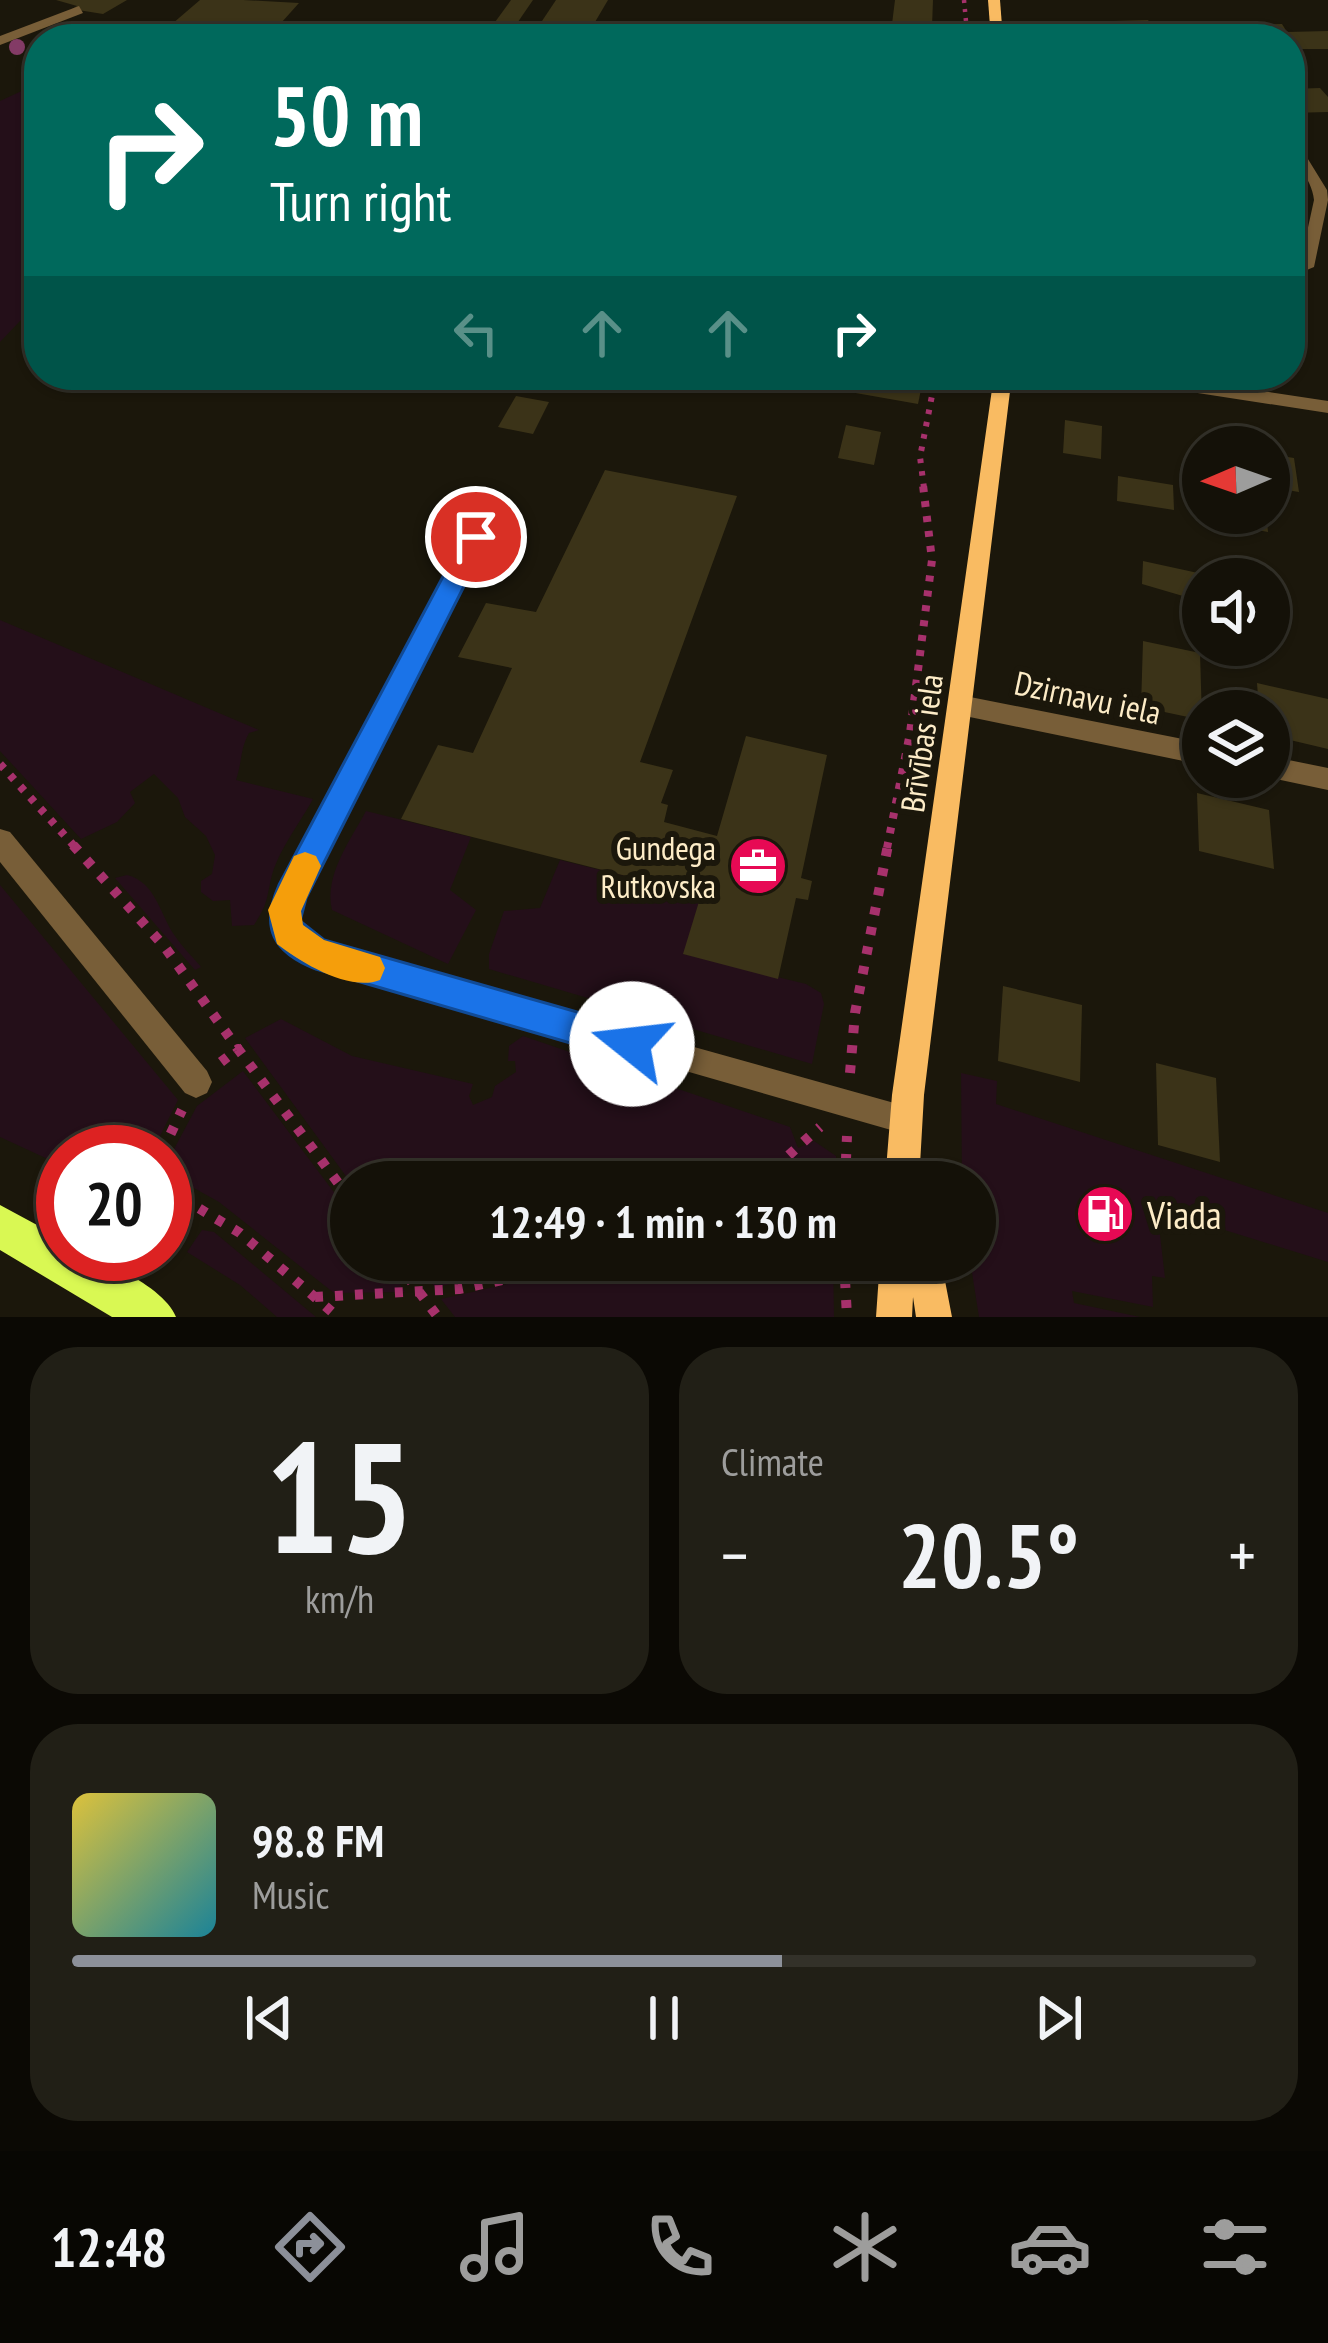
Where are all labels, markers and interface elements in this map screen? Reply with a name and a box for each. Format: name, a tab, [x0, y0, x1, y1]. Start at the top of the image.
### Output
text: 50 m	[270, 60, 423, 169]
icon: right	[72, 72, 228, 228]
text: Turn right	[270, 166, 451, 236]
icon: left	[443, 300, 509, 366]
icon: ahead	[569, 300, 635, 366]
icon: ahead	[695, 300, 761, 366]
icon: right	[821, 300, 887, 366]
north arrow	[1182, 426, 1290, 534]
map controls	[1182, 426, 1290, 798]
pin	[425, 486, 527, 588]
icon: arrive	[443, 504, 509, 570]
button: sound	[1182, 558, 1290, 666]
street label: Dzirnavu iela	[1011, 661, 1165, 733]
street label: Brīvības iela	[890, 671, 952, 815]
button: layers	[1182, 690, 1290, 798]
place label: Gundega Rutkovska	[600, 826, 716, 907]
office icon: Gundega Rutkovska	[727, 835, 789, 897]
position arrow	[569, 981, 695, 1107]
speed limit sign: 20	[36, 1125, 192, 1281]
fuel station icon: Viada	[1074, 1183, 1136, 1245]
place label: Viada	[1146, 1189, 1222, 1240]
text: 12:49 · 1 min · 130 m	[489, 1192, 837, 1250]
text: 15	[265, 1394, 414, 1596]
text: Climate	[721, 1436, 824, 1487]
text: 20.5°	[898, 1496, 1079, 1613]
text: −	[721, 1512, 748, 1597]
text: +	[1229, 1512, 1256, 1597]
text: km/h	[305, 1573, 374, 1624]
text: 98.8 FM	[252, 1811, 384, 1869]
text: Music	[252, 1869, 329, 1920]
icon: previous	[236, 1985, 302, 2051]
icon: pause	[631, 1985, 697, 2051]
icon: next	[1026, 1985, 1092, 2051]
icon: directions	[268, 2205, 352, 2289]
icon: music	[453, 2205, 537, 2289]
icon: phone	[638, 2205, 722, 2289]
icon: climate	[823, 2205, 907, 2289]
icon: car	[1008, 2205, 1092, 2289]
icon: filters	[1193, 2205, 1277, 2289]
text: 12:48	[51, 2212, 167, 2282]

